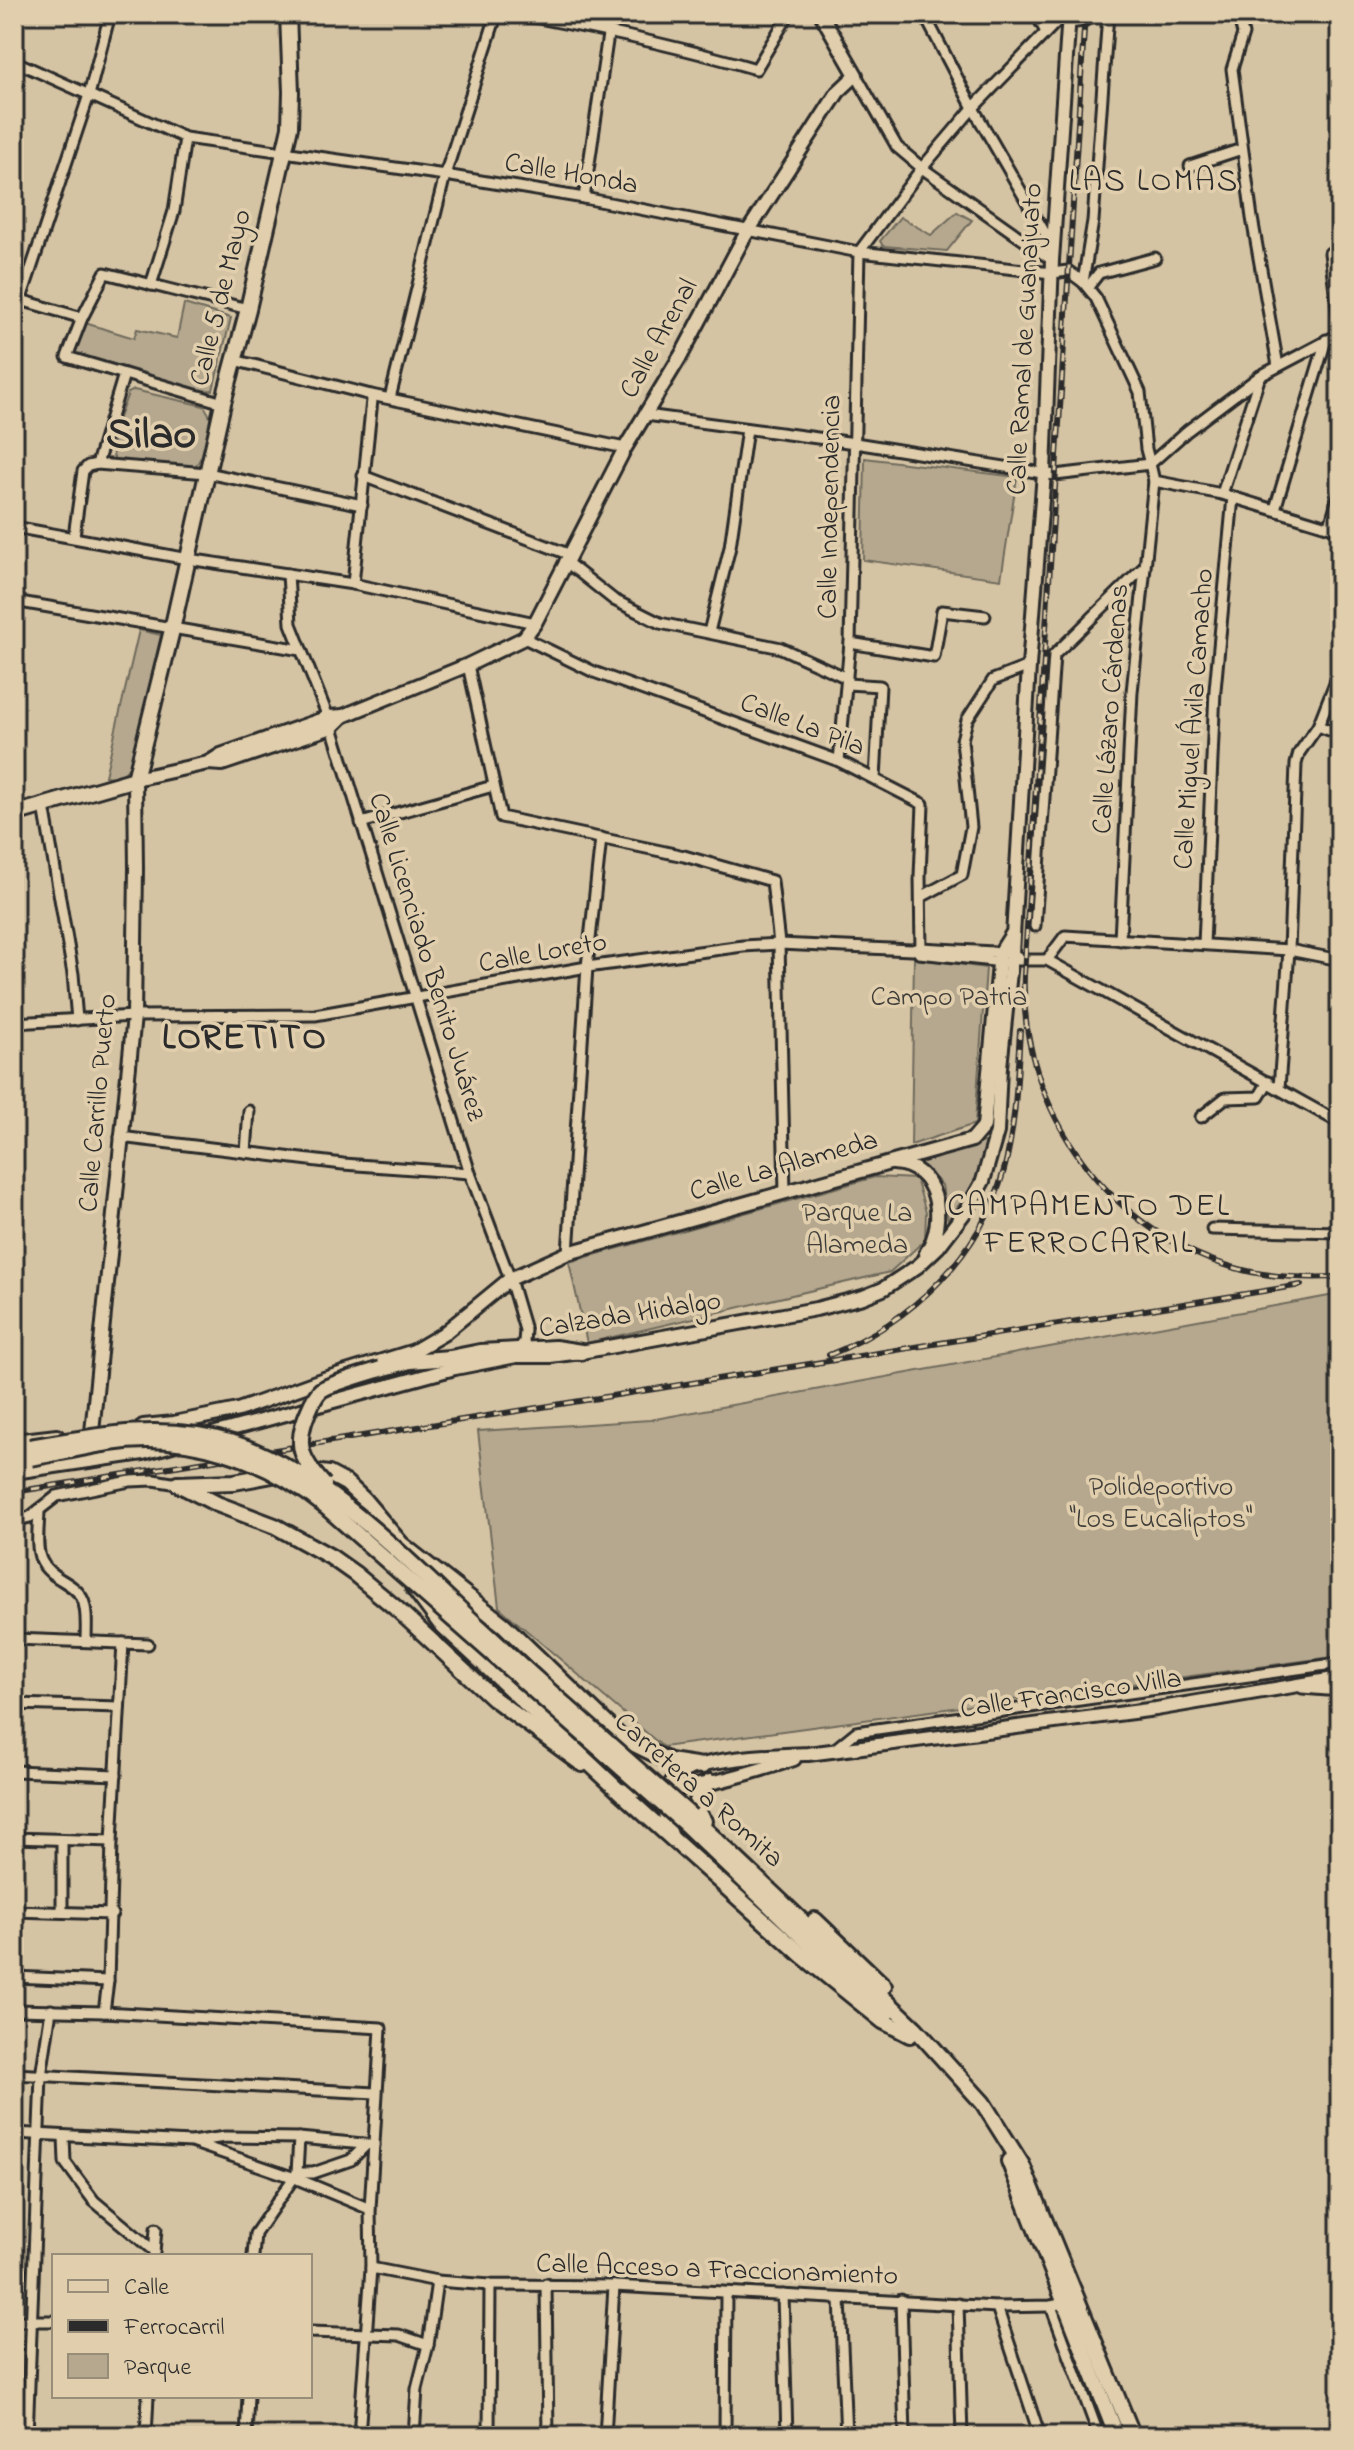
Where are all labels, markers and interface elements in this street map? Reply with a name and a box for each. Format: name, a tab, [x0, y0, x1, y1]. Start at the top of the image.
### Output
street label: Calle Honda	[501, 143, 641, 207]
district label: LAS LOMAS	[1069, 159, 1239, 206]
street label: Calle Ramal de Guanajuato	[997, 182, 1055, 496]
street label: Calle 5 de Mayo	[180, 205, 264, 391]
street label: Calle Arenal	[610, 272, 710, 406]
street label: Calle Independencia	[809, 394, 853, 620]
district label: Silao	[106, 404, 196, 468]
street label: Calle Miguel Ávila Camacho	[1164, 567, 1226, 871]
street label: Calle Lázaro Cárdenas	[1083, 583, 1141, 835]
street label: Calle La Pila	[733, 683, 871, 769]
street label: Calle Licenciado Benito Juárez	[356, 788, 496, 1127]
street label: Calle Loreto	[476, 923, 610, 985]
park label: Campo Patria	[871, 978, 1027, 1019]
street label: Calle Carrillo Puerto	[69, 992, 129, 1214]
district label: LORETITO	[162, 1013, 328, 1066]
street label: Calle La Alameda	[685, 1121, 883, 1213]
district label: CAMPAMENTO DEL FERROCARRIL	[947, 1184, 1231, 1268]
park label: Parque La Alameda	[802, 1194, 912, 1267]
street label: Calzada Hidalgo	[536, 1281, 724, 1351]
park label: Polideportivo "Los Eucaliptos"	[1070, 1468, 1252, 1541]
street label: Calle Francisco Villa	[958, 1659, 1184, 1731]
street label: Carretera a Romita	[604, 1703, 792, 1879]
street label: Calle Acceso a Fraccionamiento	[535, 2244, 899, 2298]
legend	[52, 2254, 312, 2398]
text: Calle	[124, 2271, 169, 2306]
text: Ferrocarril	[123, 2311, 225, 2346]
text: Parque	[124, 2351, 191, 2386]

